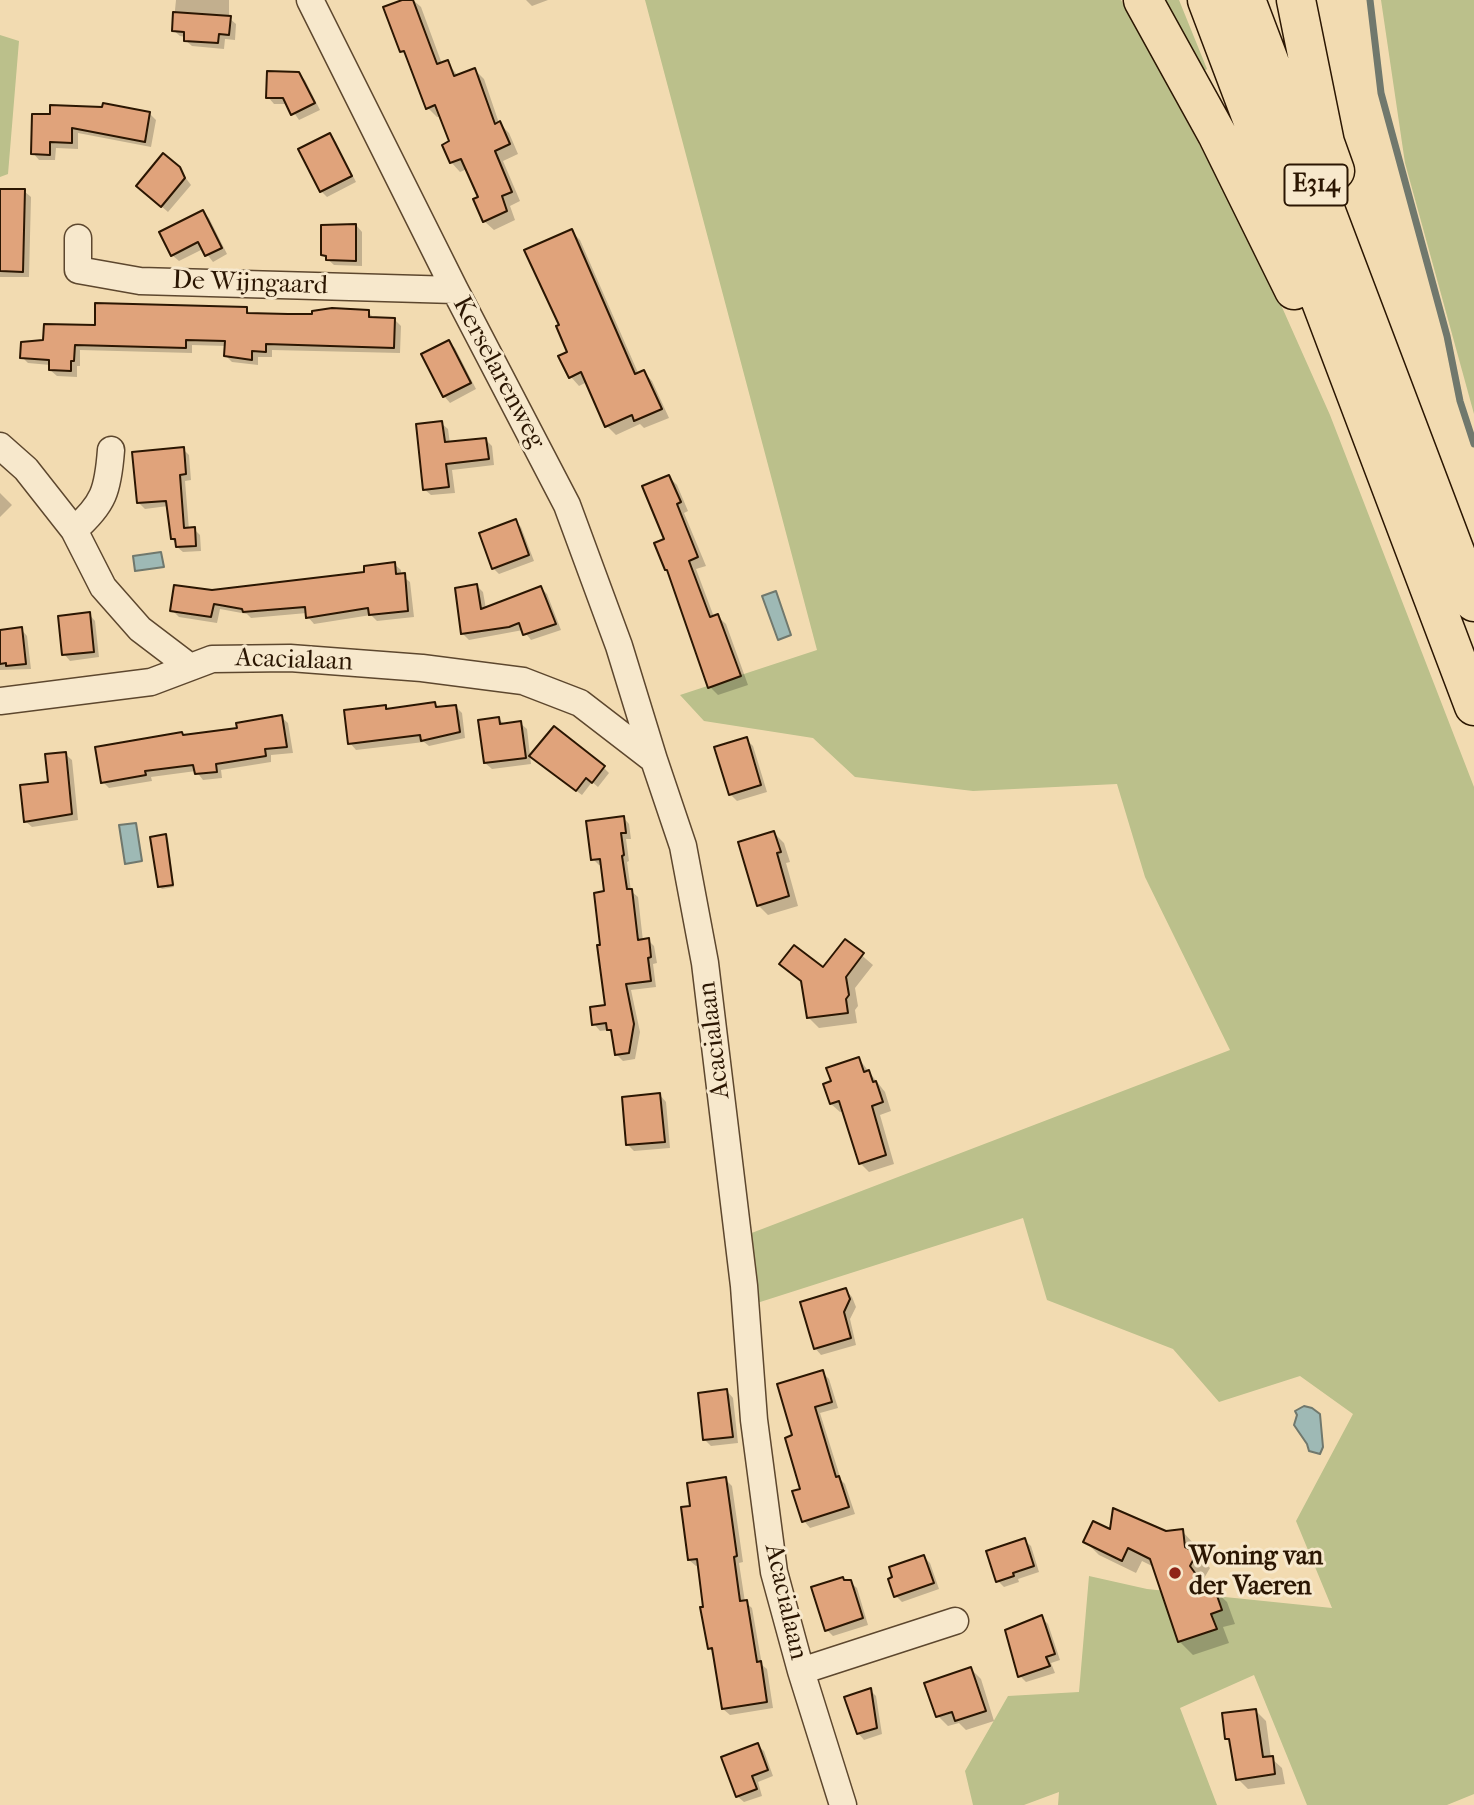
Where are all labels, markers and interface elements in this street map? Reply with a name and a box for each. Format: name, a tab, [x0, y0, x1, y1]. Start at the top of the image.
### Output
road number: E314	[1284, 164, 1348, 205]
street label: De Wijngaard	[172, 266, 328, 302]
street label: Kerselarenweg	[445, 292, 551, 454]
street label: Acacialaan	[235, 643, 353, 679]
street label: Acacialaan	[692, 980, 738, 1100]
street label: Acacialaan	[757, 1541, 813, 1663]
place label: Woning van der Vaeren	[1189, 1542, 1323, 1604]
marker: Woning van der Vaeren	[1167, 1565, 1183, 1581]

